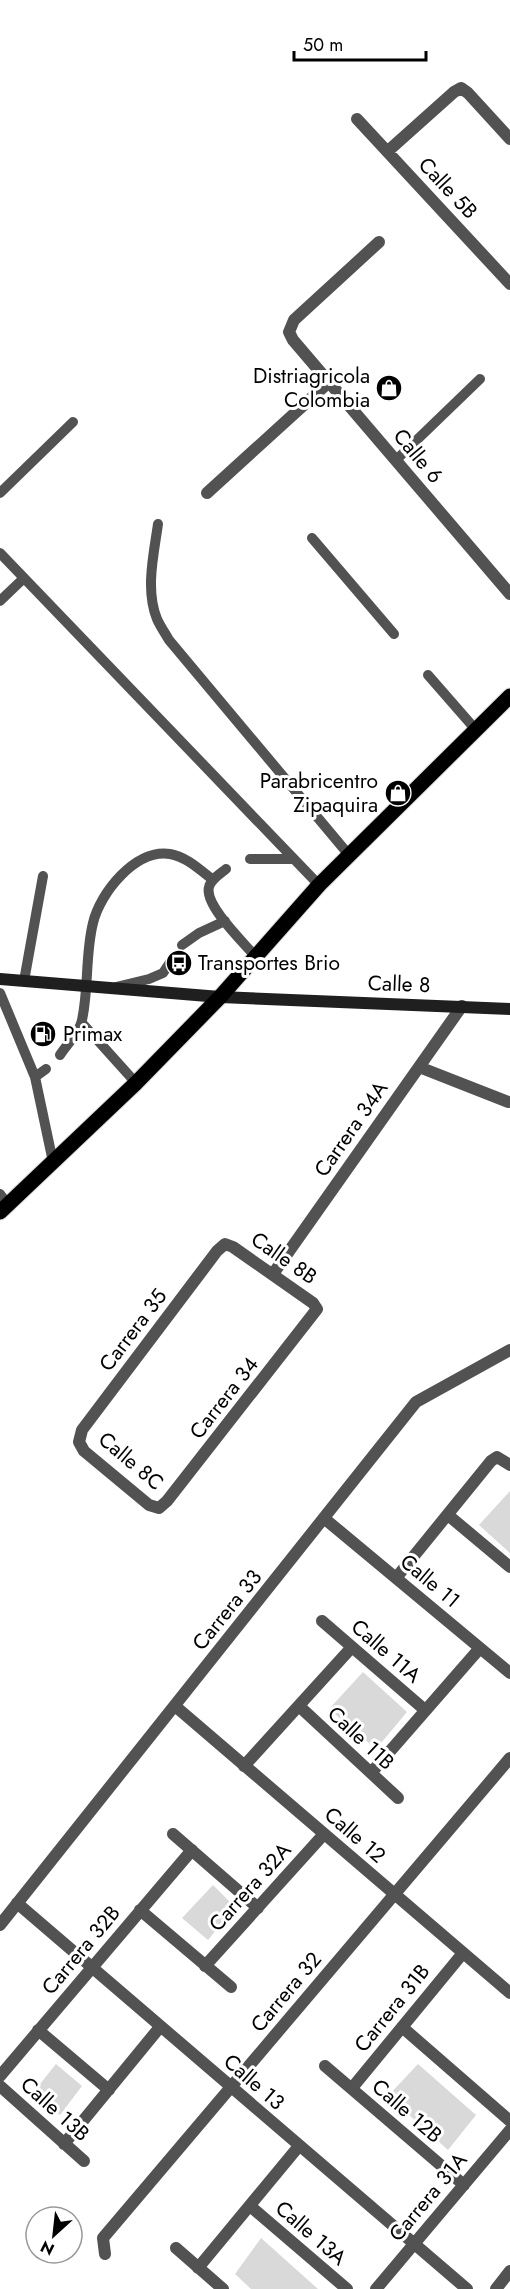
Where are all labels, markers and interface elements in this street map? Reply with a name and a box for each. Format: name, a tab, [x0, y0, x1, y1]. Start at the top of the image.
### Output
scale bar	[294, 24, 426, 62]
text: 50 m	[303, 32, 343, 58]
street label: Calle 5B	[412, 150, 484, 226]
place label: Distriagricola Colombia	[253, 361, 370, 415]
shop icon: Distriagricola Colombia	[374, 373, 404, 403]
street label: Calle 6	[386, 422, 450, 490]
place label: Parabricentro Zipaquira	[260, 766, 378, 820]
shop icon: Parabricentro Zipaquira	[383, 778, 413, 808]
bus stop icon: Transportes Brio	[164, 948, 194, 978]
place label: Transportes Brio	[198, 948, 340, 978]
street label: Calle 8	[367, 968, 431, 1000]
fuel station icon: Primax	[28, 1019, 58, 1049]
place label: Primax	[63, 1019, 122, 1049]
street label: Carrera 34A	[307, 1075, 395, 1183]
street label: Calle 8B	[245, 1224, 323, 1292]
street label: Carrera 35	[92, 1283, 174, 1377]
street label: Carrera 34	[182, 1351, 266, 1445]
street label: Calle 8C	[92, 1425, 170, 1497]
street label: Calle 11	[393, 1547, 467, 1615]
street label: Carrera 33	[185, 1563, 269, 1657]
street label: Calle 11A	[344, 1612, 428, 1690]
street label: Calle 11B	[321, 1699, 401, 1777]
street label: Calle 12	[318, 1800, 392, 1870]
street label: Carrera 32A	[202, 1836, 298, 1938]
street label: Carrera 32B	[35, 1899, 127, 2001]
street label: Carrera 32	[244, 1945, 328, 2039]
street label: Carrera 31B	[347, 1958, 437, 2058]
street label: Calle 13	[217, 2047, 291, 2117]
street label: Calle 13B	[14, 2070, 96, 2148]
street label: Calle 12B	[365, 2072, 449, 2150]
street label: Carrera 31A	[382, 2146, 474, 2248]
street label: Calle 13A	[269, 2194, 353, 2273]
north arrow	[24, 2205, 84, 2265]
text: N	[37, 2235, 58, 2261]

